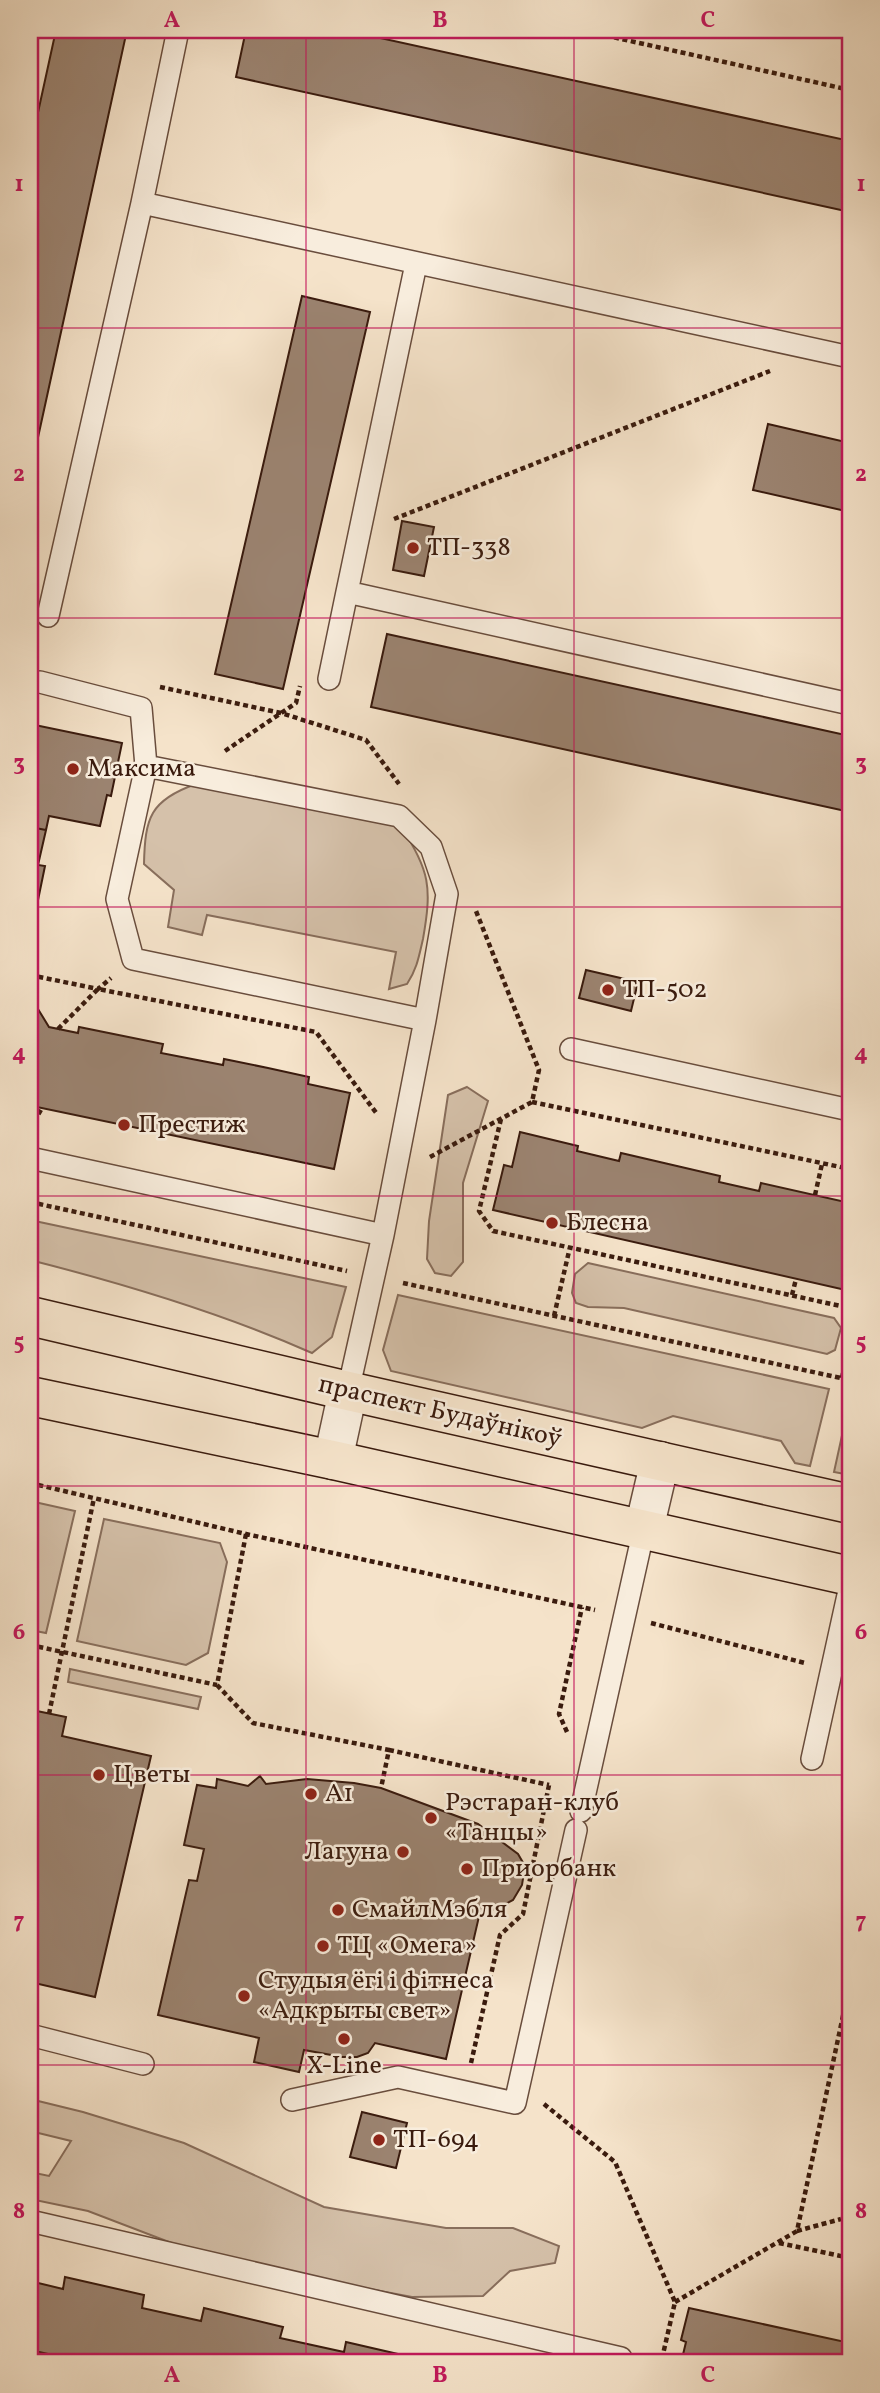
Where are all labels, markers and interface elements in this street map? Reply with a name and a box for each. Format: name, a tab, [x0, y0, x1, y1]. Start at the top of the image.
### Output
text: A	[164, 5, 180, 37]
text: B	[432, 5, 448, 37]
text: C	[701, 5, 715, 37]
text: 1	[14, 169, 24, 201]
text: 1	[856, 169, 866, 201]
text: 2	[13, 459, 25, 491]
text: 2	[855, 459, 867, 491]
place label: ТП-338	[427, 530, 511, 566]
marker: ТП-338	[405, 540, 421, 556]
text: 3	[13, 748, 25, 780]
text: 3	[855, 748, 867, 780]
place label: Максима	[87, 751, 196, 787]
marker: Максима	[65, 761, 81, 777]
place label: ТП-502	[622, 972, 708, 1008]
marker: ТП-502	[600, 982, 616, 998]
text: 4	[12, 1038, 26, 1070]
text: 4	[854, 1038, 868, 1070]
place label: Престиж	[138, 1107, 246, 1143]
marker: Престиж	[116, 1117, 132, 1133]
place label: Блесна	[566, 1205, 649, 1241]
marker: Блесна	[544, 1215, 560, 1231]
text: 5	[13, 1327, 25, 1359]
text: 5	[855, 1327, 867, 1359]
street label: праспект Будаўнікоў	[315, 1366, 565, 1458]
text: 6	[13, 1617, 25, 1649]
text: 6	[855, 1617, 867, 1649]
place label: Цветы	[113, 1757, 190, 1793]
marker: Цветы	[91, 1767, 107, 1783]
place label: A1	[325, 1776, 353, 1812]
place label: Рэстаран-клуб «Танцы»	[445, 1785, 619, 1851]
marker: A1	[303, 1786, 319, 1802]
marker: Рэстаран-клуб «Танцы»	[423, 1810, 439, 1826]
place label: Лагуна	[304, 1834, 389, 1870]
marker: Лагуна	[395, 1844, 411, 1860]
place label: Приорбанк	[481, 1851, 616, 1887]
marker: Приорбанк	[459, 1861, 475, 1877]
place label: СмайлМэбля	[352, 1892, 507, 1928]
marker: СмайлМэбля	[330, 1902, 346, 1918]
text: 7	[14, 1906, 25, 1938]
text: 7	[856, 1906, 867, 1938]
place label: ТЦ «Омега»	[337, 1928, 477, 1964]
marker: ТЦ «Омега»	[315, 1938, 331, 1954]
place label: Студыя ёгі і фітнеса «Адкрыты свет»	[258, 1963, 494, 2029]
marker: Студыя ёгі і фітнеса «Адкрыты свет»	[236, 1988, 252, 2004]
marker: X-Line	[336, 2031, 352, 2047]
place label: X-Line	[306, 2048, 382, 2084]
place label: ТП-694	[393, 2122, 479, 2158]
marker: ТП-694	[371, 2132, 387, 2148]
text: 8	[13, 2196, 25, 2228]
text: 8	[855, 2196, 867, 2228]
text: A	[164, 2360, 180, 2392]
text: B	[432, 2360, 448, 2392]
text: C	[701, 2360, 715, 2392]

